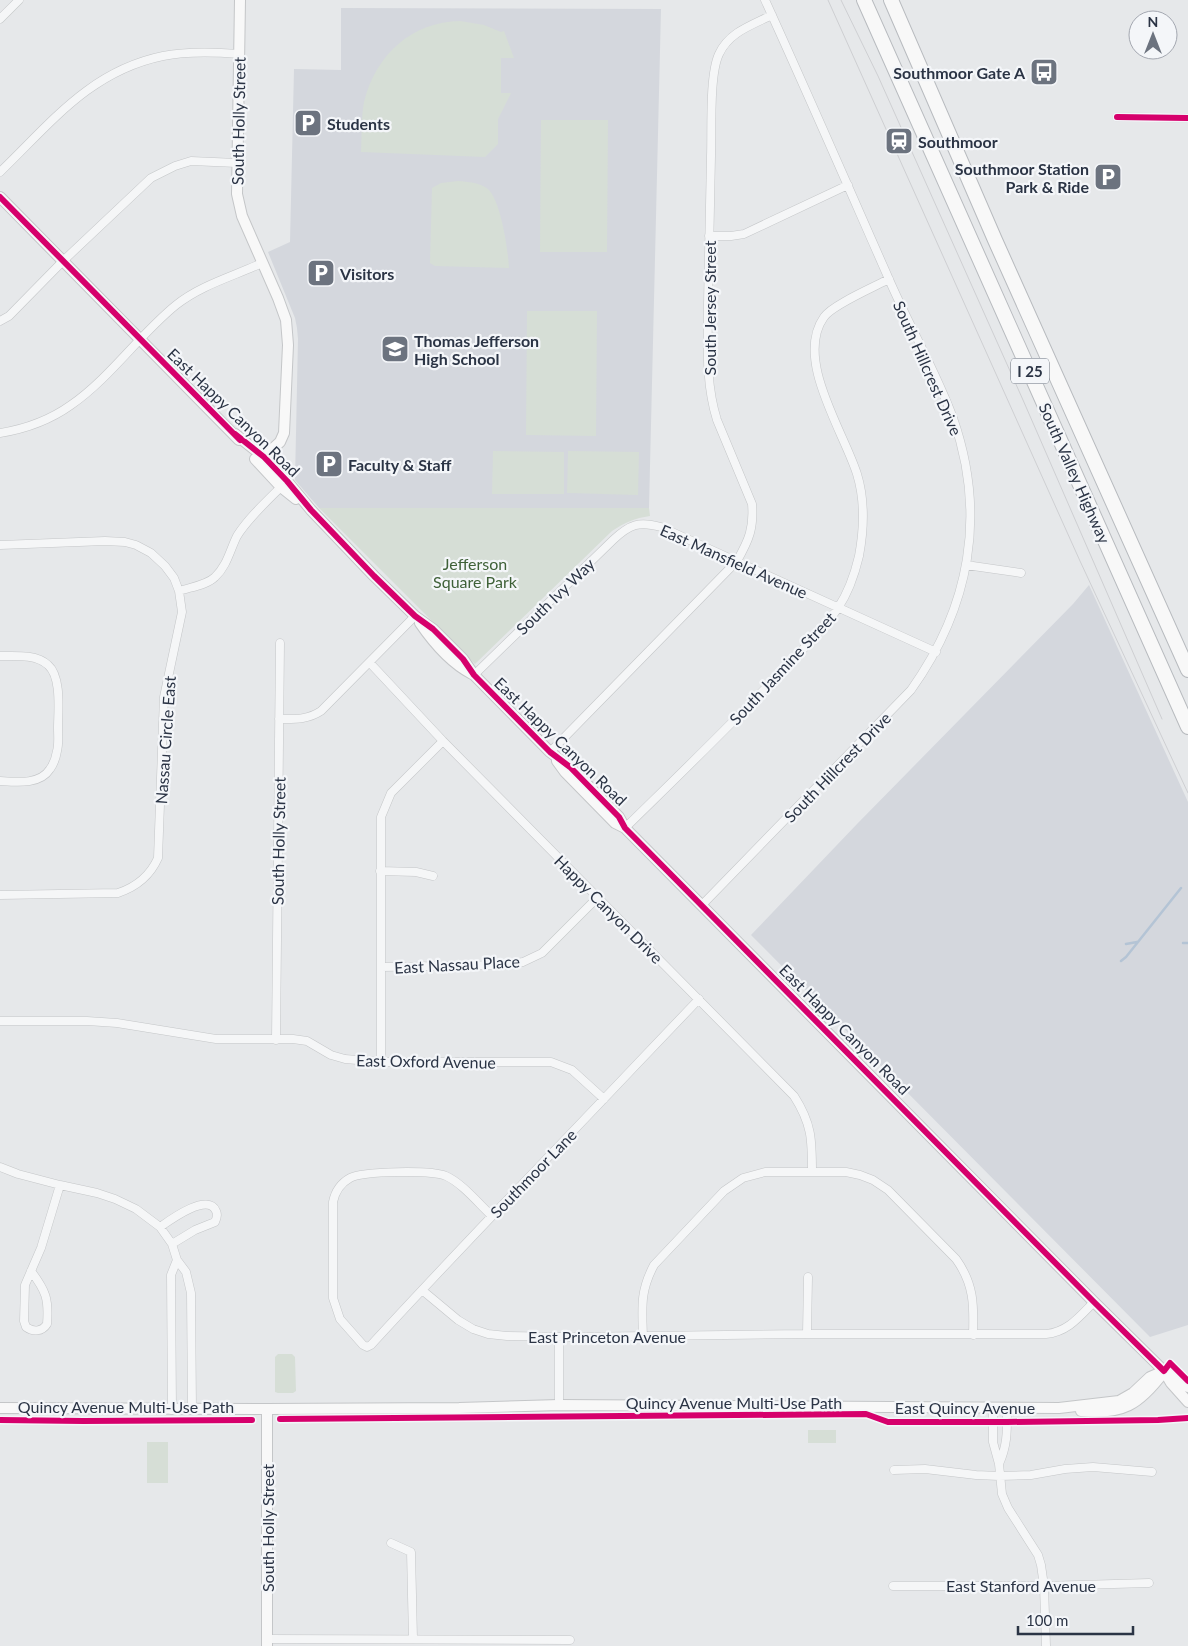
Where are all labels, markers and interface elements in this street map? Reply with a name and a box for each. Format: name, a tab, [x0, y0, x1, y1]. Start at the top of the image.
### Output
north arrow	[1128, 10, 1178, 60]
text: N	[1148, 13, 1158, 30]
street label: South Holly Street	[227, 57, 249, 185]
bus stop icon: Southmoor Gate A	[1029, 57, 1059, 87]
place label: Southmoor Gate A	[893, 63, 1026, 82]
parking icon: Students	[293, 108, 323, 138]
place label: Students	[327, 114, 390, 133]
station icon: Southmoor	[884, 126, 914, 156]
place label: Southmoor	[918, 132, 998, 151]
place label: Southmoor Station Park & Ride	[955, 159, 1089, 196]
parking icon: Southmoor Station Park & Ride	[1093, 162, 1123, 192]
street label: South Jersey Street	[700, 240, 719, 375]
parking icon: Visitors	[306, 258, 336, 288]
place label: Visitors	[339, 264, 394, 283]
street label: South Hillcrest Drive	[890, 298, 966, 438]
place label: Thomas Jefferson High School	[414, 331, 539, 368]
school or university icon: Thomas Jefferson High School	[380, 334, 410, 364]
street label: East Happy Canyon Road	[164, 344, 304, 480]
road number: I 25	[1011, 358, 1049, 384]
street label: South Valley Highway	[1035, 400, 1115, 547]
parking icon: Faculty & Staff	[314, 449, 344, 479]
place label: Faculty & Staff	[348, 455, 452, 474]
street label: East Mansfield Avenue	[657, 520, 811, 602]
street label: South Ivy Way	[512, 553, 599, 638]
park label: Jefferson Square Park	[433, 554, 518, 591]
street label: South Jasmine Street	[725, 608, 839, 728]
street label: East Happy Canyon Road	[491, 673, 631, 809]
street label: Nassau Circle East	[151, 675, 179, 805]
street label: South Hillcrest Drive	[780, 708, 894, 826]
street label: South Holly Street	[267, 777, 289, 905]
street label: Happy Canyon Drive	[551, 851, 667, 967]
street label: East Nassau Place	[394, 951, 520, 977]
street label: East Happy Canyon Road	[776, 960, 914, 1098]
street label: East Oxford Avenue	[356, 1050, 496, 1072]
street label: Southmoor Lane	[486, 1125, 580, 1221]
street label: East Princeton Avenue	[528, 1327, 686, 1346]
street label: Quincy Avenue Multi-Use Path	[626, 1393, 842, 1412]
street label: Quincy Avenue Multi-Use Path	[18, 1397, 234, 1416]
street label: East Quincy Avenue	[895, 1398, 1035, 1417]
street label: South Holly Street	[258, 1464, 277, 1592]
street label: East Stanford Avenue	[946, 1576, 1096, 1595]
scale bar	[1018, 1604, 1133, 1636]
text: 100 m	[1026, 1611, 1068, 1629]

